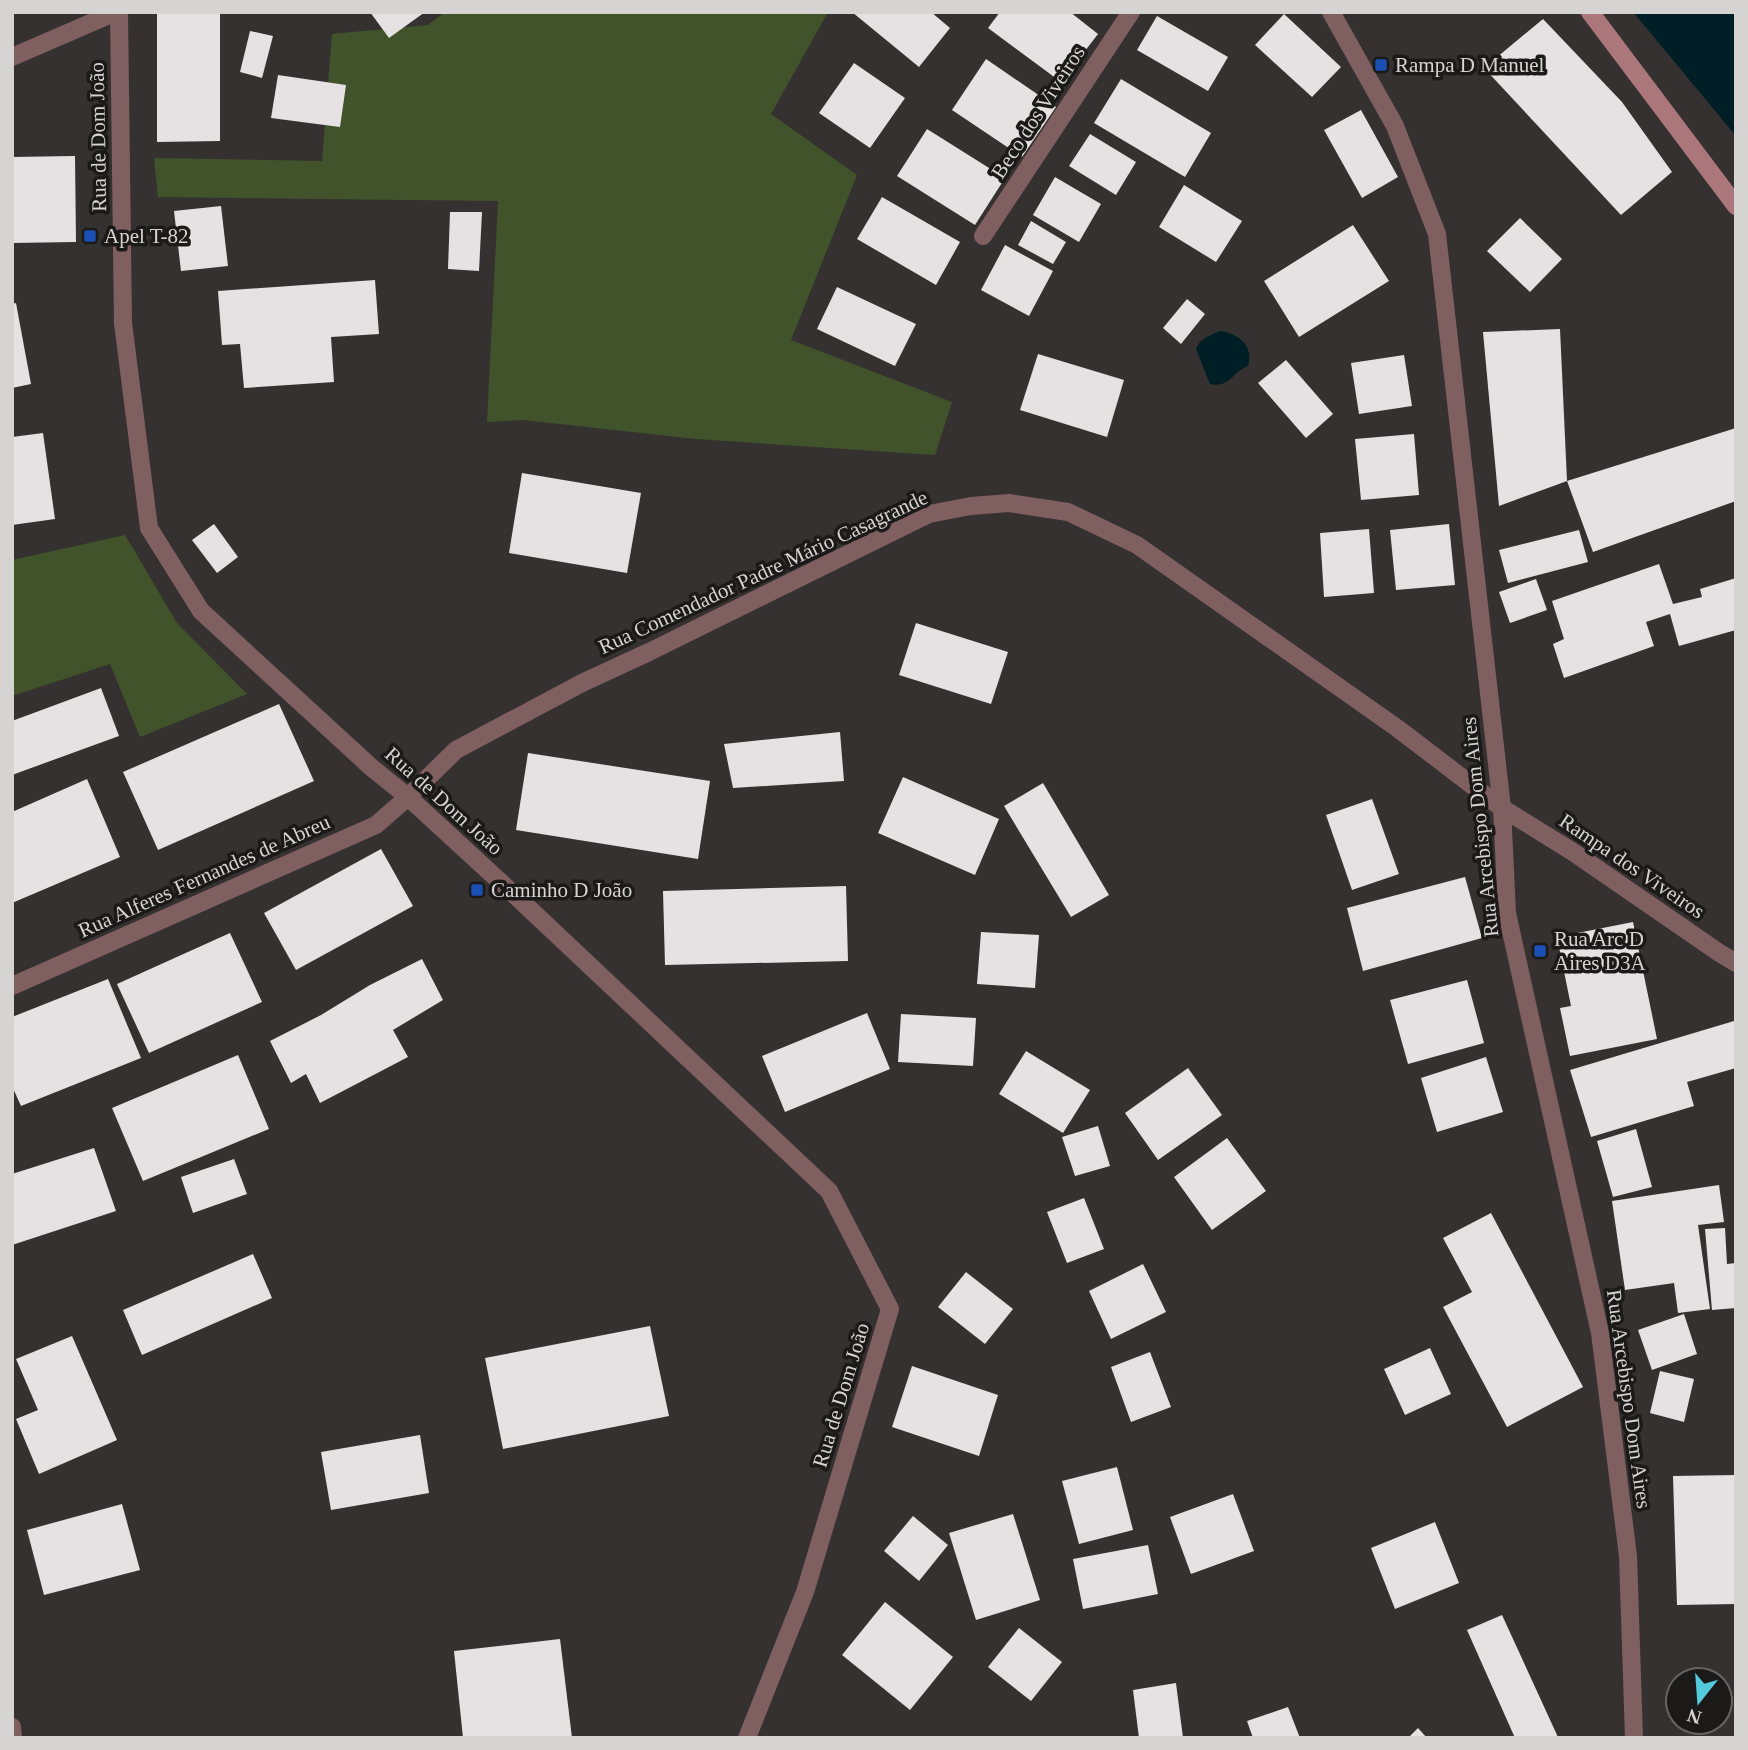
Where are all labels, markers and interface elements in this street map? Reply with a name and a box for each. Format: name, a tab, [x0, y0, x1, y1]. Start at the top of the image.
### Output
street label: Beco dos Viveiros	[986, 41, 1090, 183]
place label: Rampa D Manuel	[1395, 53, 1544, 77]
marker: Rampa D Manuel	[1373, 57, 1389, 73]
street label: Rua de Dom João	[85, 62, 111, 212]
place label: Apel T-82	[104, 224, 189, 248]
marker: Apel T-82	[82, 228, 98, 244]
street label: Rua Comendador Padre Mário Casagrande	[595, 485, 931, 659]
street label: Rua Arcebispo Dom Aires	[1457, 716, 1503, 938]
street label: Rua de Dom João	[380, 742, 508, 860]
street label: Rua Alferes Fernandes de Abreu	[74, 809, 334, 942]
street label: Rampa dos Viveiros	[1555, 809, 1709, 923]
place label: Caminho D João	[491, 878, 632, 902]
marker: Caminho D João	[469, 882, 485, 898]
place label: Rua Arc D Aires D3A	[1554, 927, 1646, 975]
marker: Rua Arc D Aires D3A	[1532, 943, 1548, 959]
street label: Rua Arcebispo Dom Aires	[1602, 1288, 1656, 1510]
street label: Rua de Dom João	[808, 1320, 874, 1470]
north arrow	[1664, 1666, 1734, 1736]
text: N	[1684, 1705, 1704, 1729]

